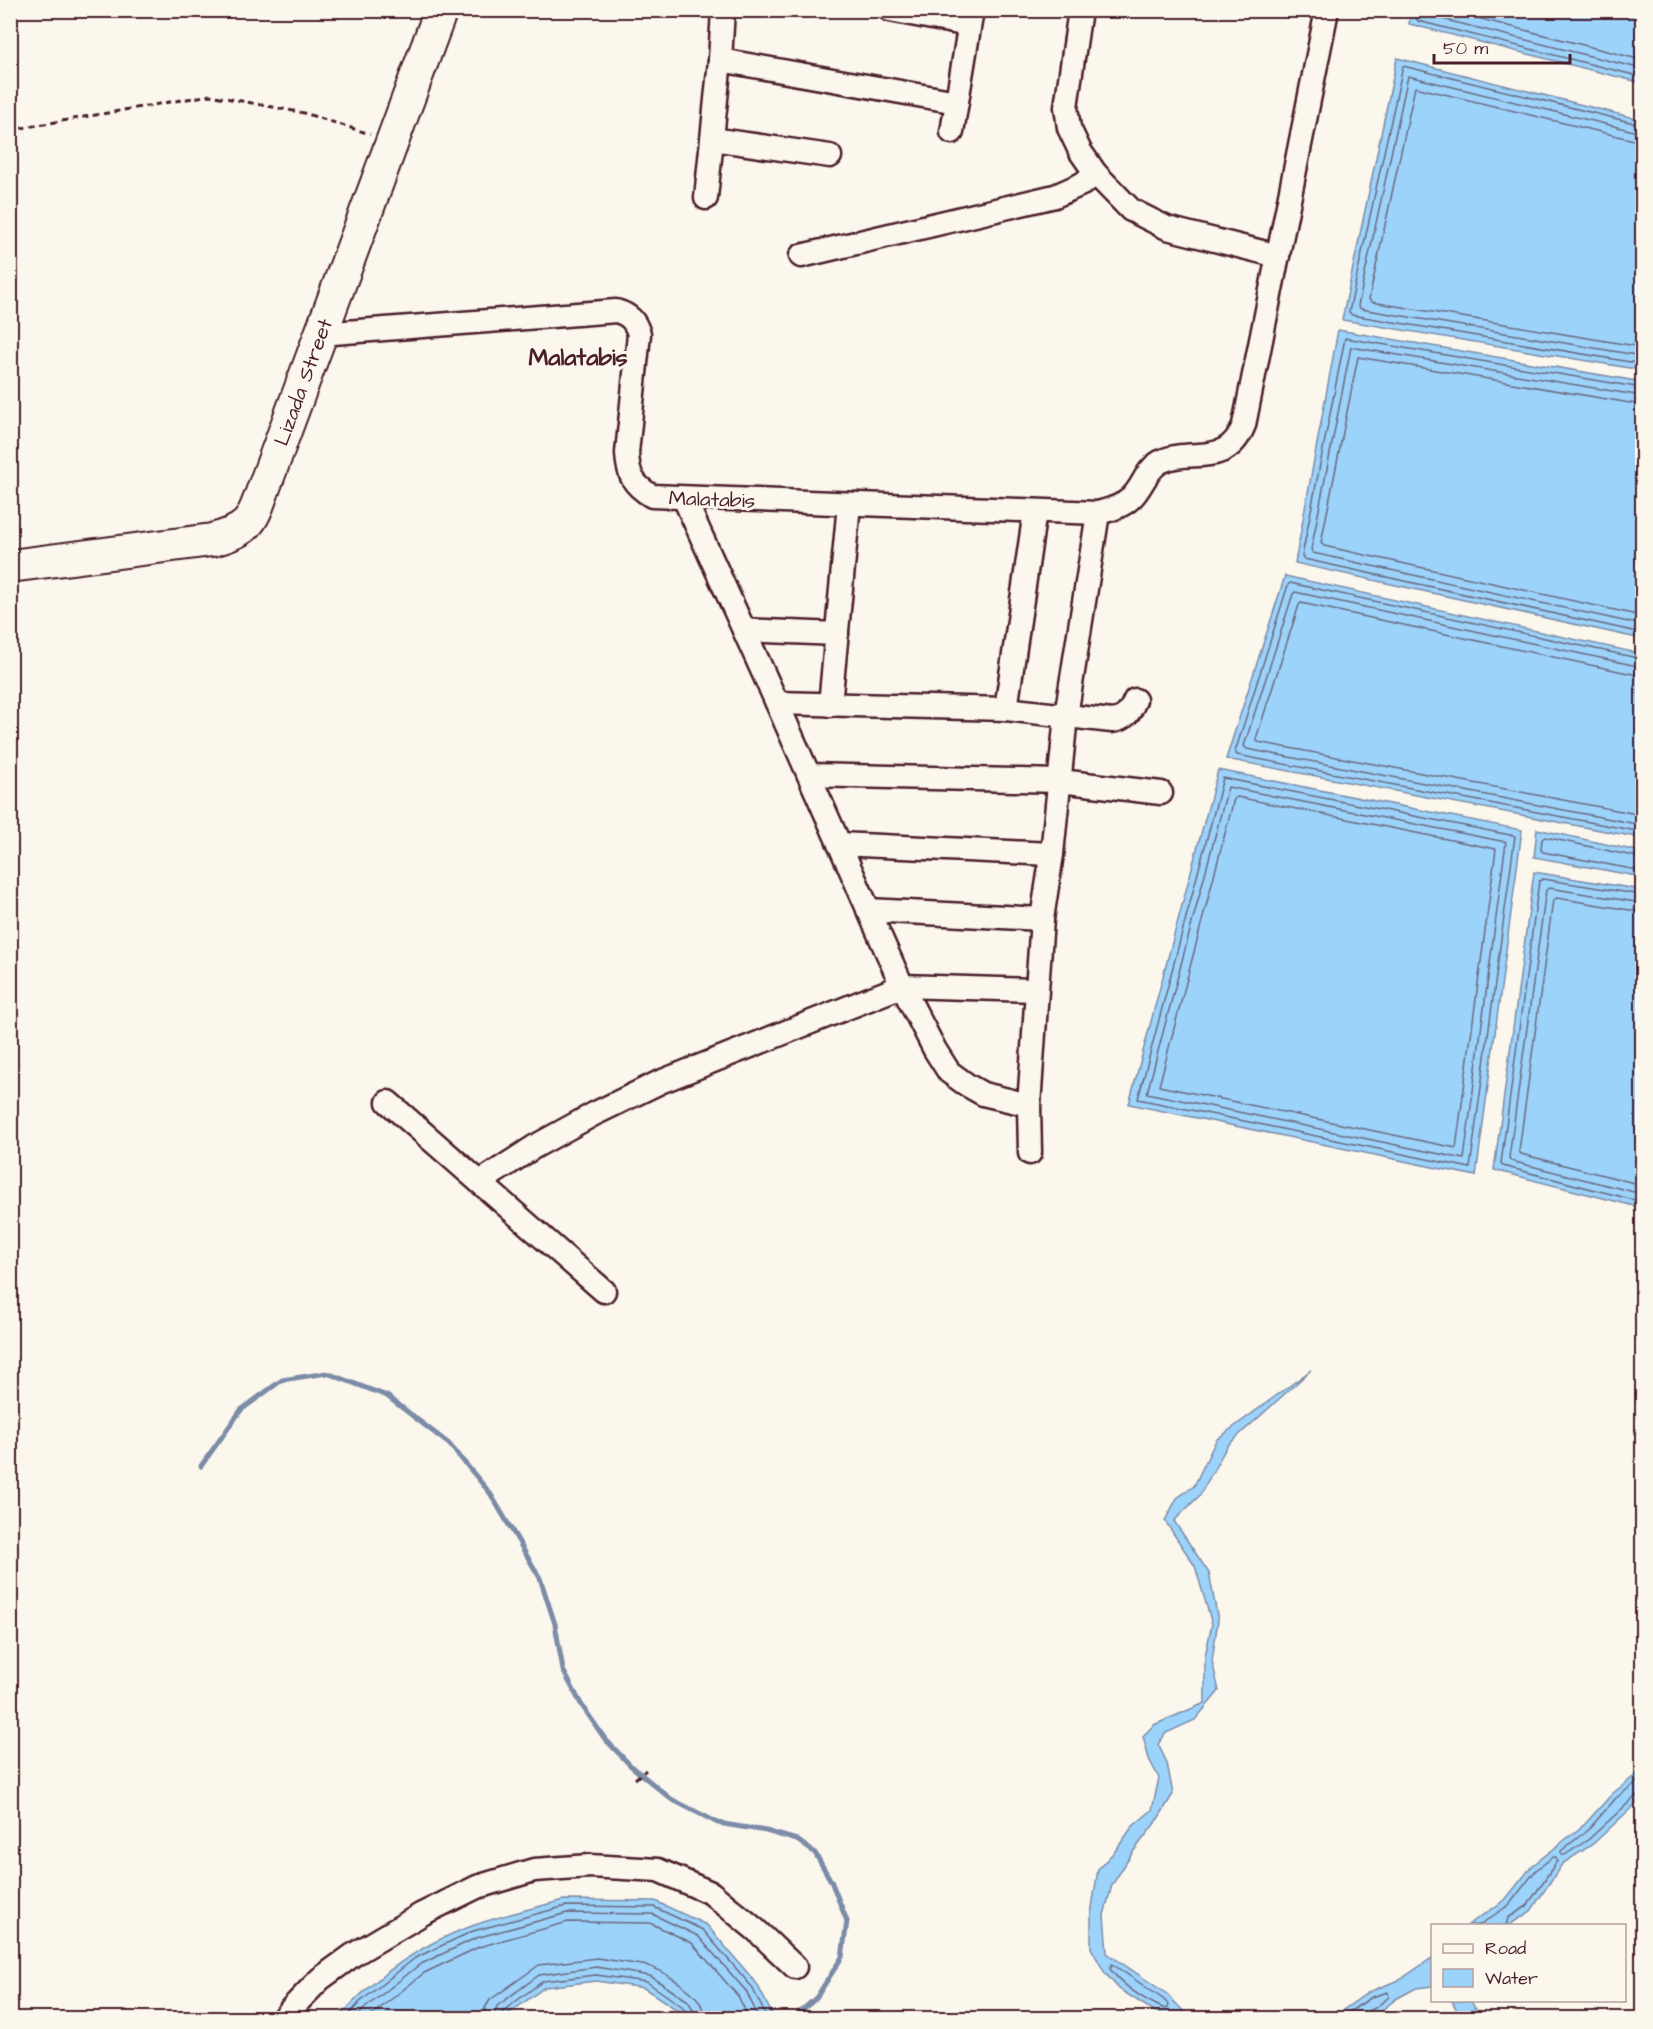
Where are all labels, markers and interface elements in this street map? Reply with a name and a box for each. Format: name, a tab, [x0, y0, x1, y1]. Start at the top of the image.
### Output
scale bar	[1434, 27, 1570, 65]
text: 50 m	[1443, 36, 1488, 61]
street label: Lizada Street	[267, 314, 340, 450]
district label: Malatabis	[528, 341, 628, 375]
street label: Malatabis	[668, 483, 756, 516]
legend	[1431, 1924, 1626, 2002]
text: Road	[1485, 1936, 1526, 1961]
text: Water	[1485, 1966, 1538, 1991]

